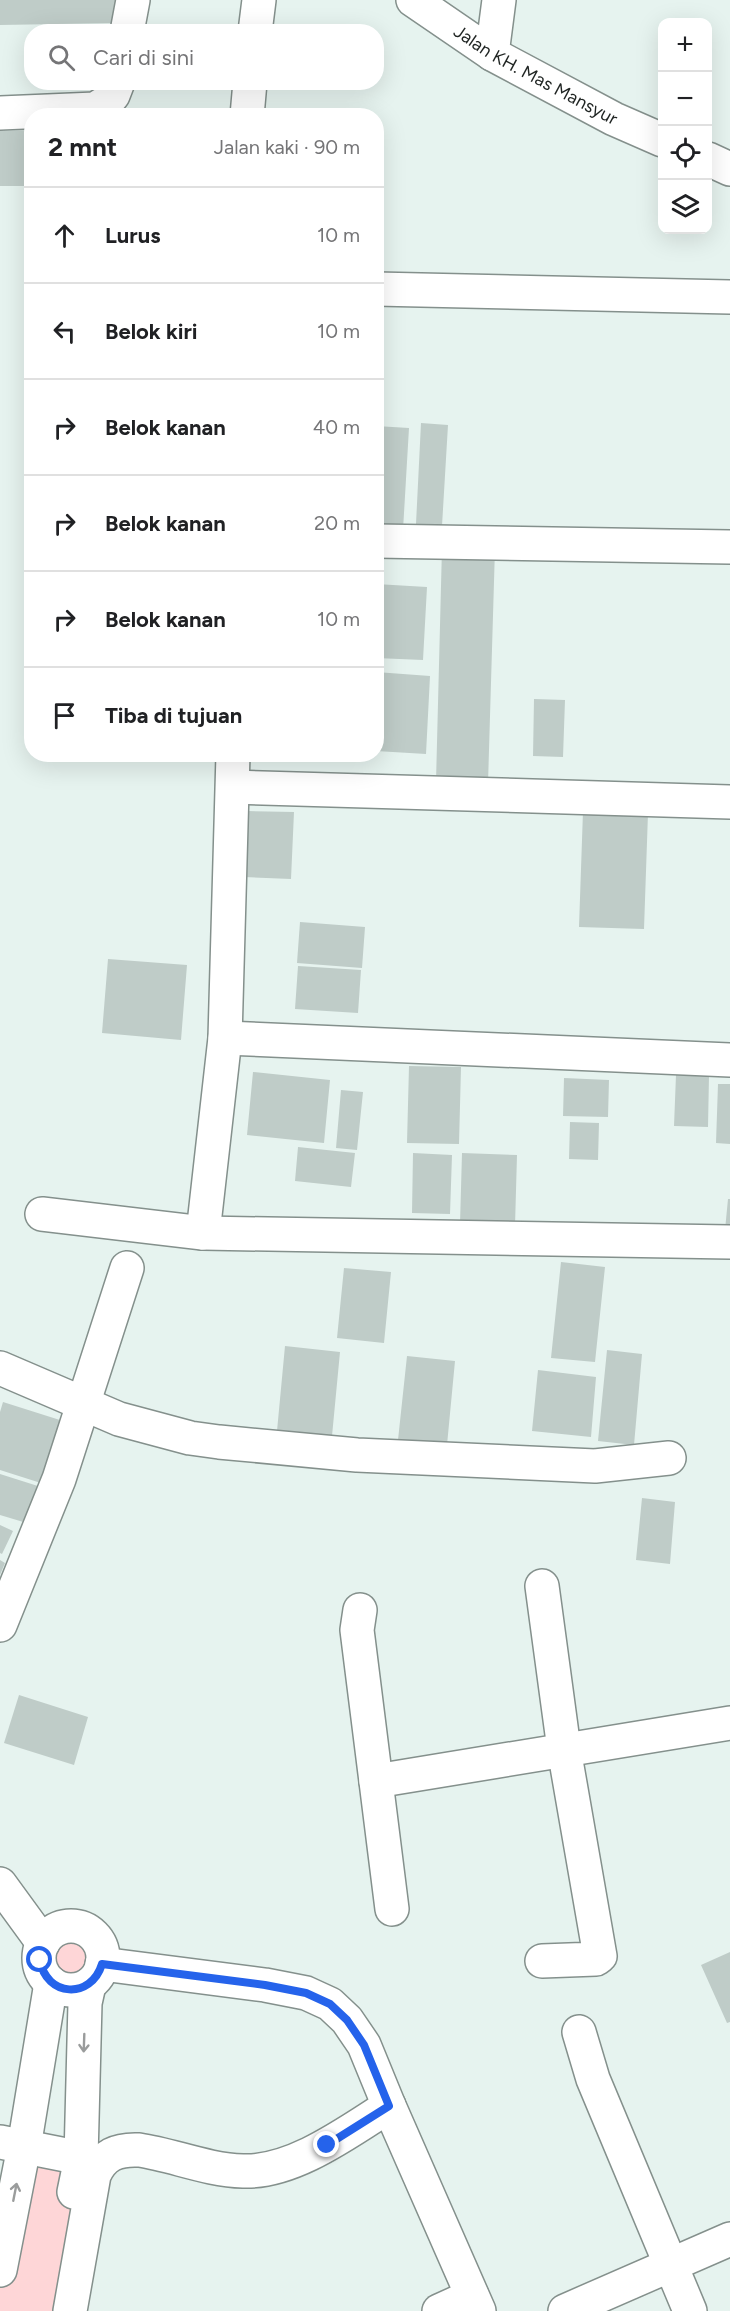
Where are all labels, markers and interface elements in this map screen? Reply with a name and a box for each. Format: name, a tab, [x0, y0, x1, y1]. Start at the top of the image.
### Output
map controls	[658, 18, 712, 234]
button: +	[658, 18, 712, 72]
street label: Jalan KH. Mas Mansyur	[449, 20, 621, 130]
search box	[24, 24, 384, 90]
icon: search	[45, 41, 78, 74]
text: Cari di sini	[93, 44, 194, 71]
button: −	[658, 72, 712, 126]
button: locate	[658, 126, 712, 180]
text: 2 mnt	[48, 131, 117, 163]
text: Jalan kaki · 90 m	[214, 135, 360, 159]
button: layers	[658, 180, 712, 234]
icon: ahead	[48, 219, 81, 252]
text: Lurus	[105, 222, 160, 249]
text: 10 m	[317, 223, 360, 247]
icon: left	[48, 315, 81, 348]
text: Belok kiri	[105, 318, 198, 345]
text: 10 m	[317, 319, 360, 343]
icon: right	[48, 411, 81, 444]
text: Belok kanan	[105, 414, 226, 441]
text: 40 m	[313, 415, 360, 439]
icon: right	[48, 507, 81, 540]
text: Belok kanan	[105, 510, 226, 537]
text: 20 m	[314, 511, 360, 535]
icon: right	[48, 603, 81, 636]
text: Belok kanan	[105, 606, 226, 633]
text: 10 m	[317, 607, 360, 631]
icon: arrive	[48, 699, 81, 732]
text: Tiba di tujuan	[105, 702, 242, 729]
route start	[26, 1946, 52, 1972]
one-way arrow	[78, 2033, 90, 2053]
route end	[313, 2131, 339, 2157]
one-way arrow	[10, 2182, 21, 2202]

